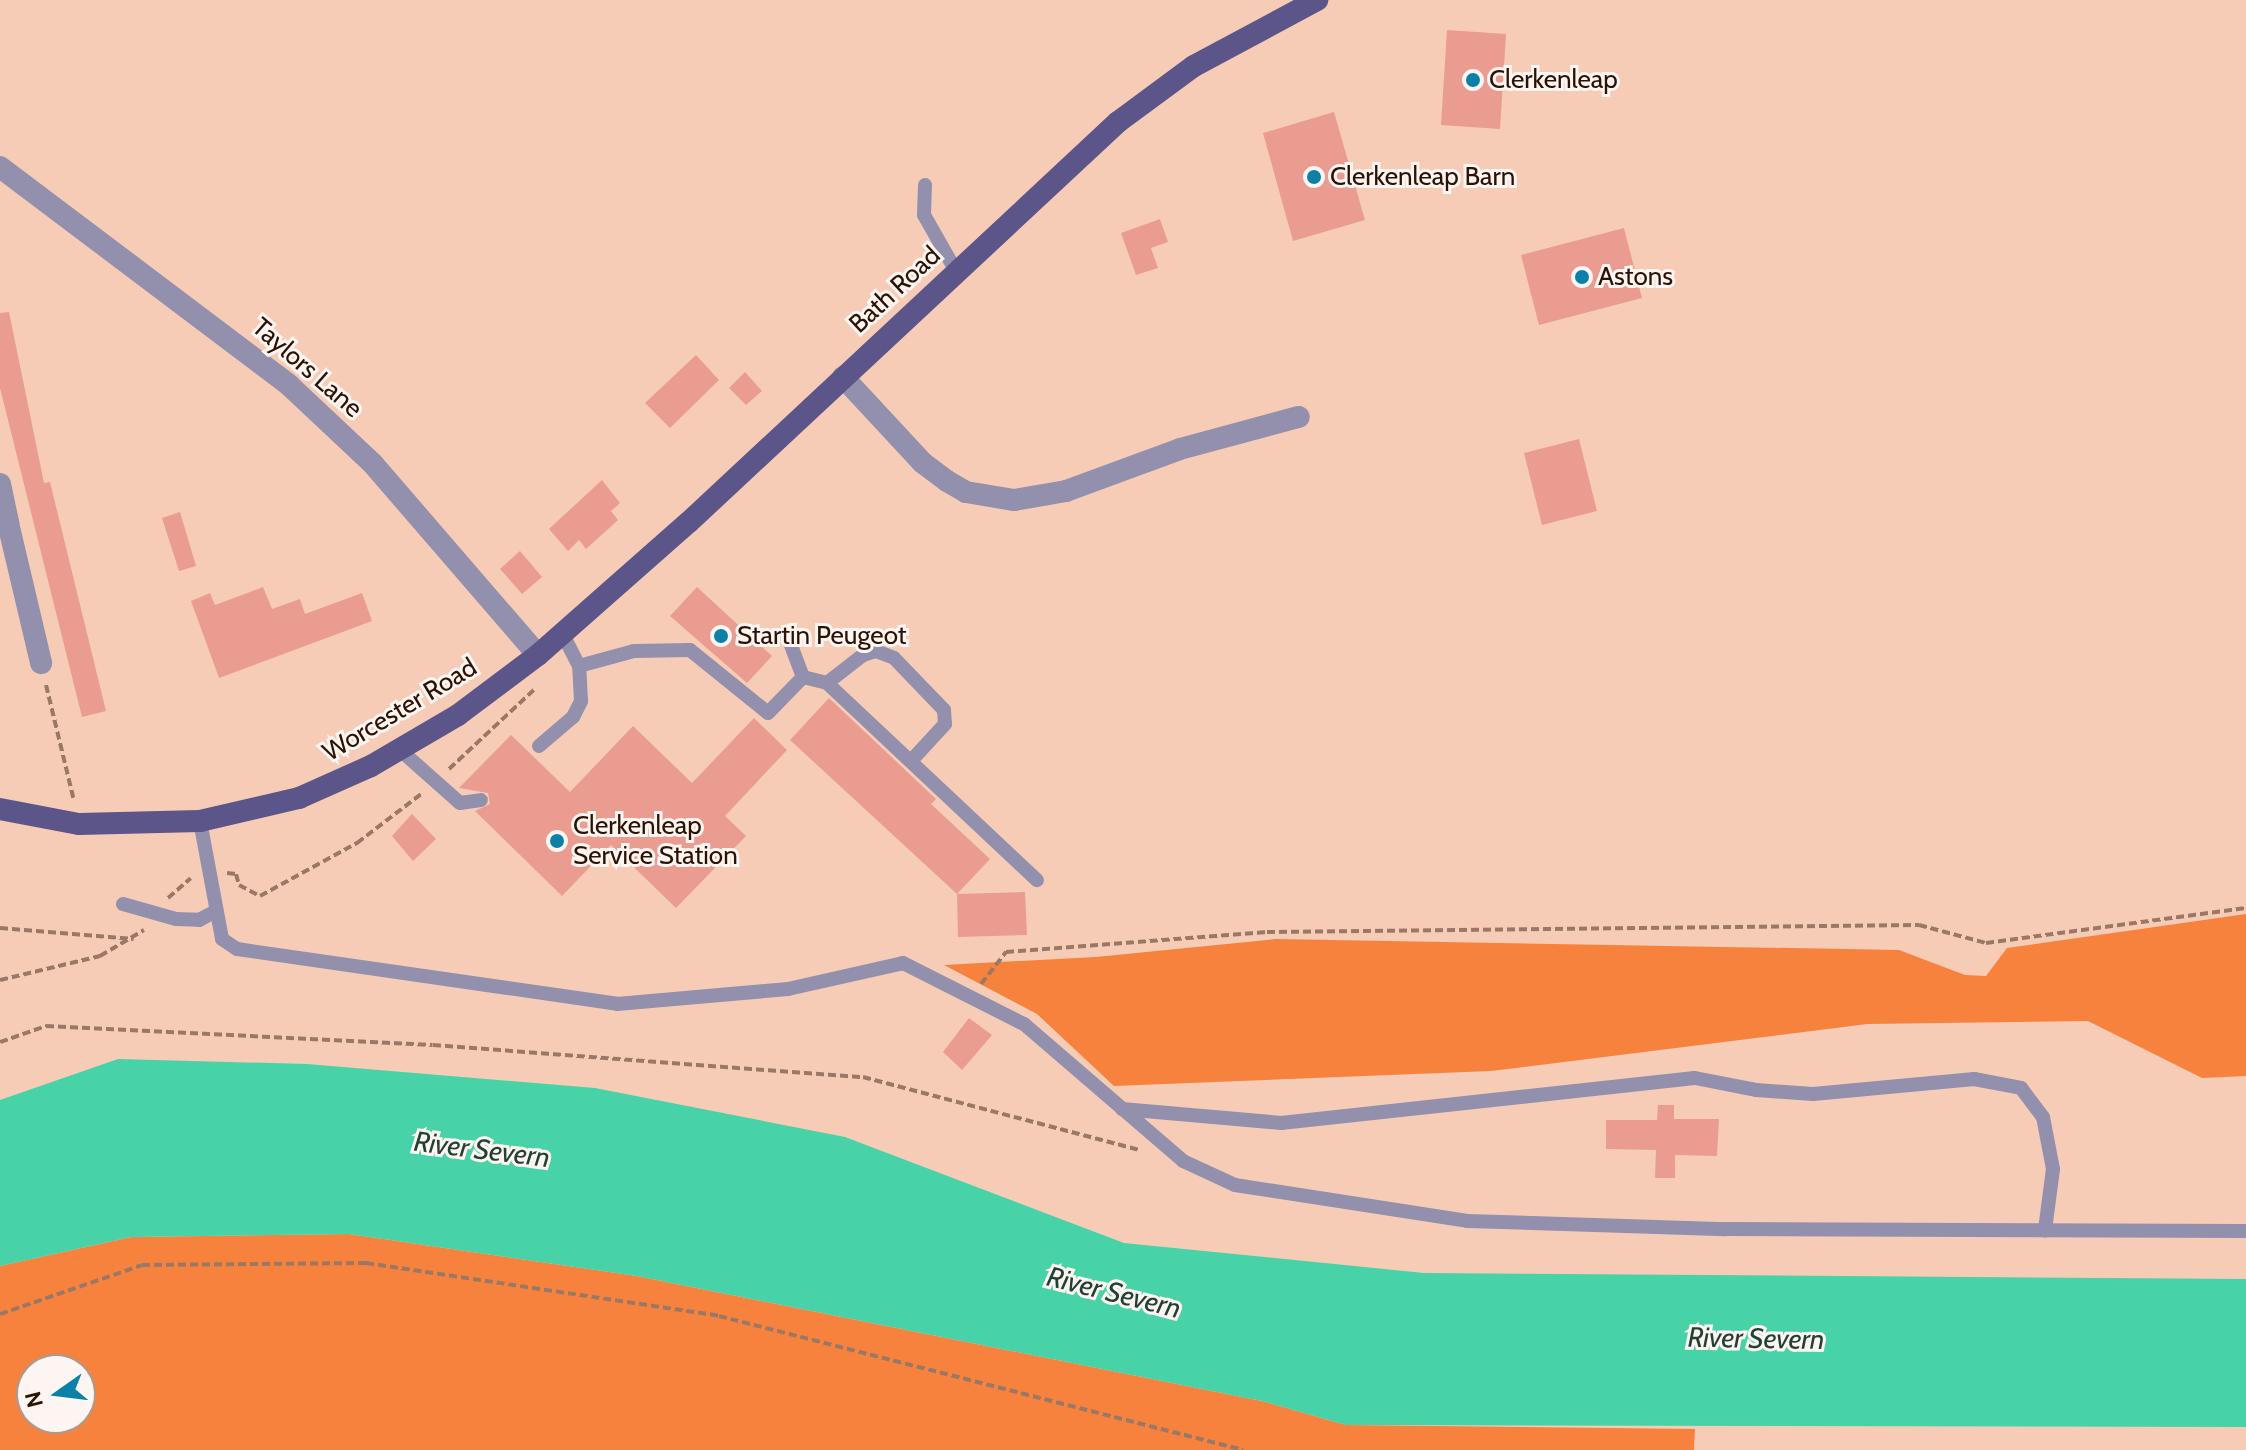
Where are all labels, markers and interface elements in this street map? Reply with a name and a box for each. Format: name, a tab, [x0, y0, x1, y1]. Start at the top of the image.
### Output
place label: Clerkenleap	[1489, 64, 1618, 96]
marker: Clerkenleap	[1464, 71, 1482, 89]
place label: Clerkenleap Barn	[1330, 161, 1515, 193]
marker: Clerkenleap Barn	[1305, 168, 1323, 186]
street label: Bath Road	[843, 240, 947, 340]
place label: Astons	[1598, 261, 1673, 293]
marker: Astons	[1573, 268, 1591, 286]
street label: Taylors Lane	[246, 312, 368, 424]
place label: Startin Peugeot	[737, 620, 907, 652]
marker: Startin Peugeot	[712, 627, 730, 645]
street label: Worcester Road	[317, 652, 483, 768]
place label: Clerkenleap Service Station	[573, 810, 738, 872]
marker: Clerkenleap Service Station	[548, 832, 566, 850]
water label: River Severn	[412, 1124, 552, 1174]
water label: River Severn	[1044, 1259, 1184, 1325]
water label: River Severn	[1687, 1320, 1825, 1356]
north arrow	[16, 1354, 96, 1434]
text: N	[19, 1389, 49, 1410]

